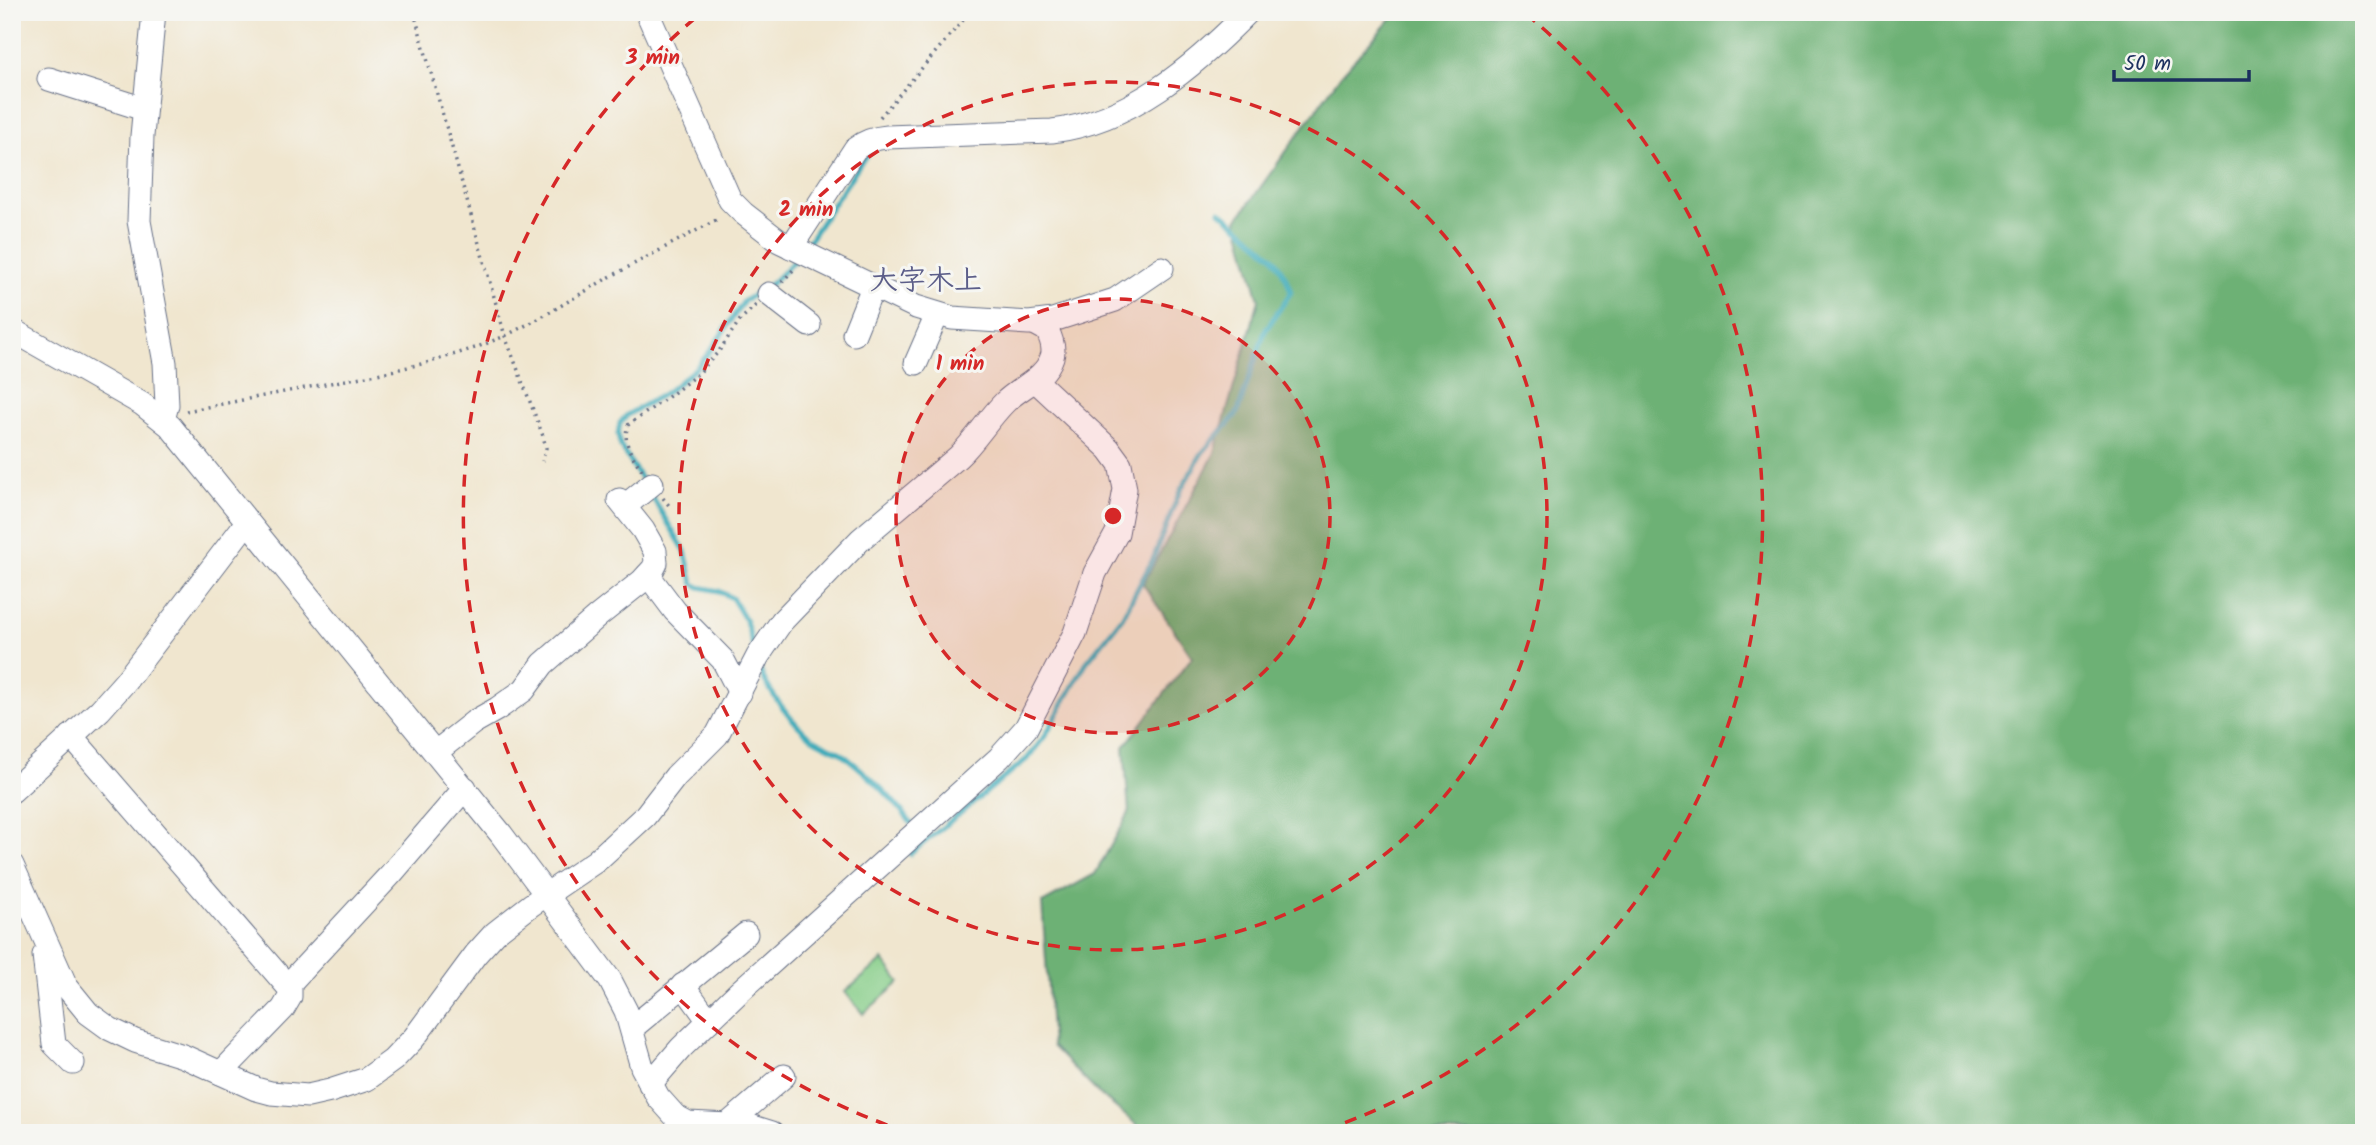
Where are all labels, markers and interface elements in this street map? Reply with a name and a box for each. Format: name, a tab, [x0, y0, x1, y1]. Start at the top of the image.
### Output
scale bar	[2114, 38, 2248, 82]
text: 3 min	[625, 42, 680, 75]
text: 50 m	[2124, 48, 2171, 81]
text: 2 min	[779, 194, 833, 227]
district label: 大字木上	[870, 259, 982, 304]
text: 1 min	[936, 348, 984, 381]
centre of rings	[1101, 504, 1125, 528]

